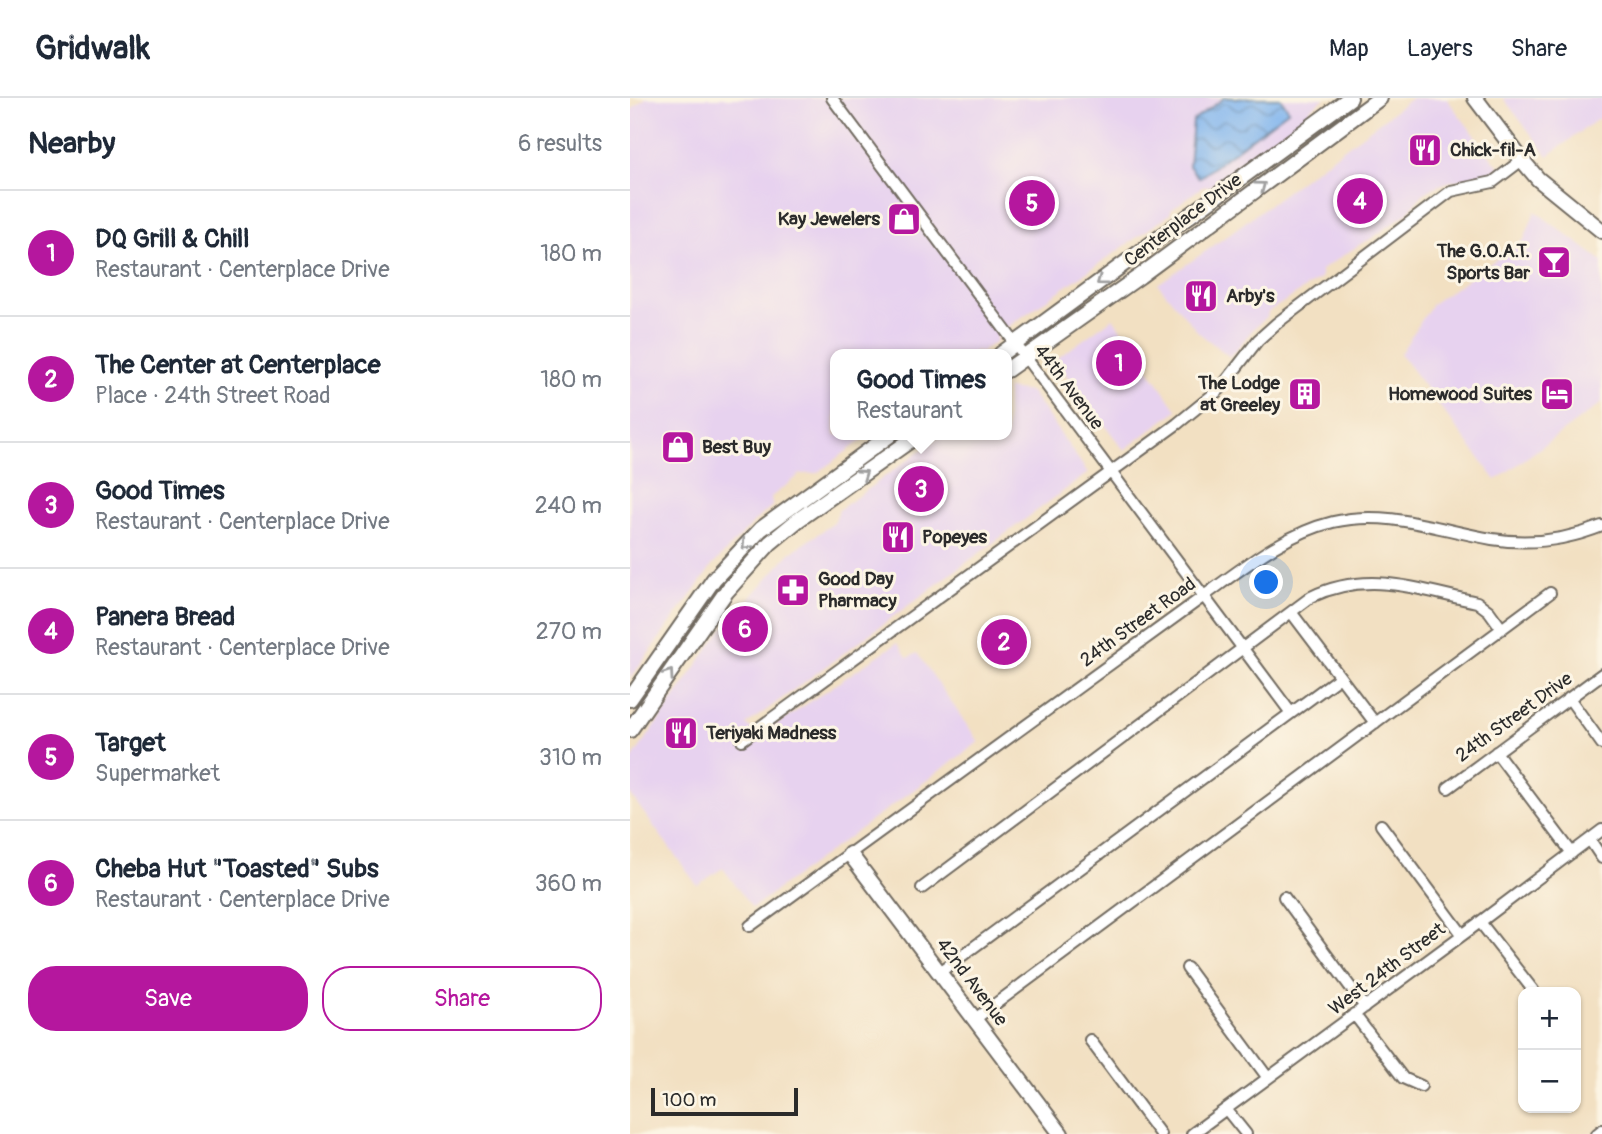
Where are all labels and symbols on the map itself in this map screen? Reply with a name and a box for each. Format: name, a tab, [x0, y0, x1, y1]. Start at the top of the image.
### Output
restaurant icon: Chick-fil-A	[1406, 131, 1444, 169]
place label: Chick-fil-A	[1450, 138, 1537, 162]
street label: Centerplace Drive	[1119, 168, 1247, 272]
pin: 4	[1337, 175, 1383, 227]
pin: 5	[1009, 177, 1055, 229]
one-way arrow	[1253, 182, 1265, 194]
shop icon: Kay Jewelers	[885, 200, 923, 238]
place label: Kay Jewelers	[778, 207, 881, 231]
place label: The G.O.A.T. Sports Bar	[1436, 239, 1530, 285]
bar icon: The G.O.A.T. Sports Bar	[1535, 243, 1573, 281]
one-way arrow	[1096, 273, 1108, 286]
restaurant icon: Arby's	[1182, 277, 1220, 315]
place label: Arby's	[1226, 284, 1275, 308]
pin: 1	[1096, 337, 1142, 389]
street label: 44th Avenue	[1029, 339, 1109, 435]
place label: The Lodge at Greeley	[1197, 371, 1281, 417]
building icon: The Lodge at Greeley	[1286, 375, 1324, 413]
hotel icon: Homewood Suites	[1538, 375, 1576, 413]
place label: Homewood Suites	[1388, 382, 1532, 406]
shop icon: Best Buy	[659, 428, 697, 466]
place label: Best Buy	[702, 435, 772, 459]
pin: 3	[898, 463, 944, 515]
one-way arrow	[855, 470, 868, 482]
restaurant icon: Popeyes	[879, 518, 917, 556]
place label: Popeyes	[922, 525, 988, 549]
one-way arrow	[741, 537, 754, 550]
your location	[1249, 565, 1283, 599]
place label: Good Day Pharmacy	[818, 567, 897, 613]
pharmacy icon: Good Day Pharmacy	[774, 571, 812, 609]
street label: 24th Street Road	[1075, 572, 1201, 672]
pin: 6	[722, 603, 768, 655]
pin: 2	[981, 616, 1027, 668]
street label: 24th Street Drive	[1451, 666, 1578, 767]
one-way arrow	[661, 669, 673, 682]
restaurant icon: Teriyaki Madness	[662, 714, 700, 752]
place label: Teriyaki Madness	[705, 721, 837, 745]
street label: West 24th Street	[1324, 917, 1450, 1021]
street label: 42nd Avenue	[931, 933, 1013, 1031]
scale bar	[651, 1085, 798, 1117]

